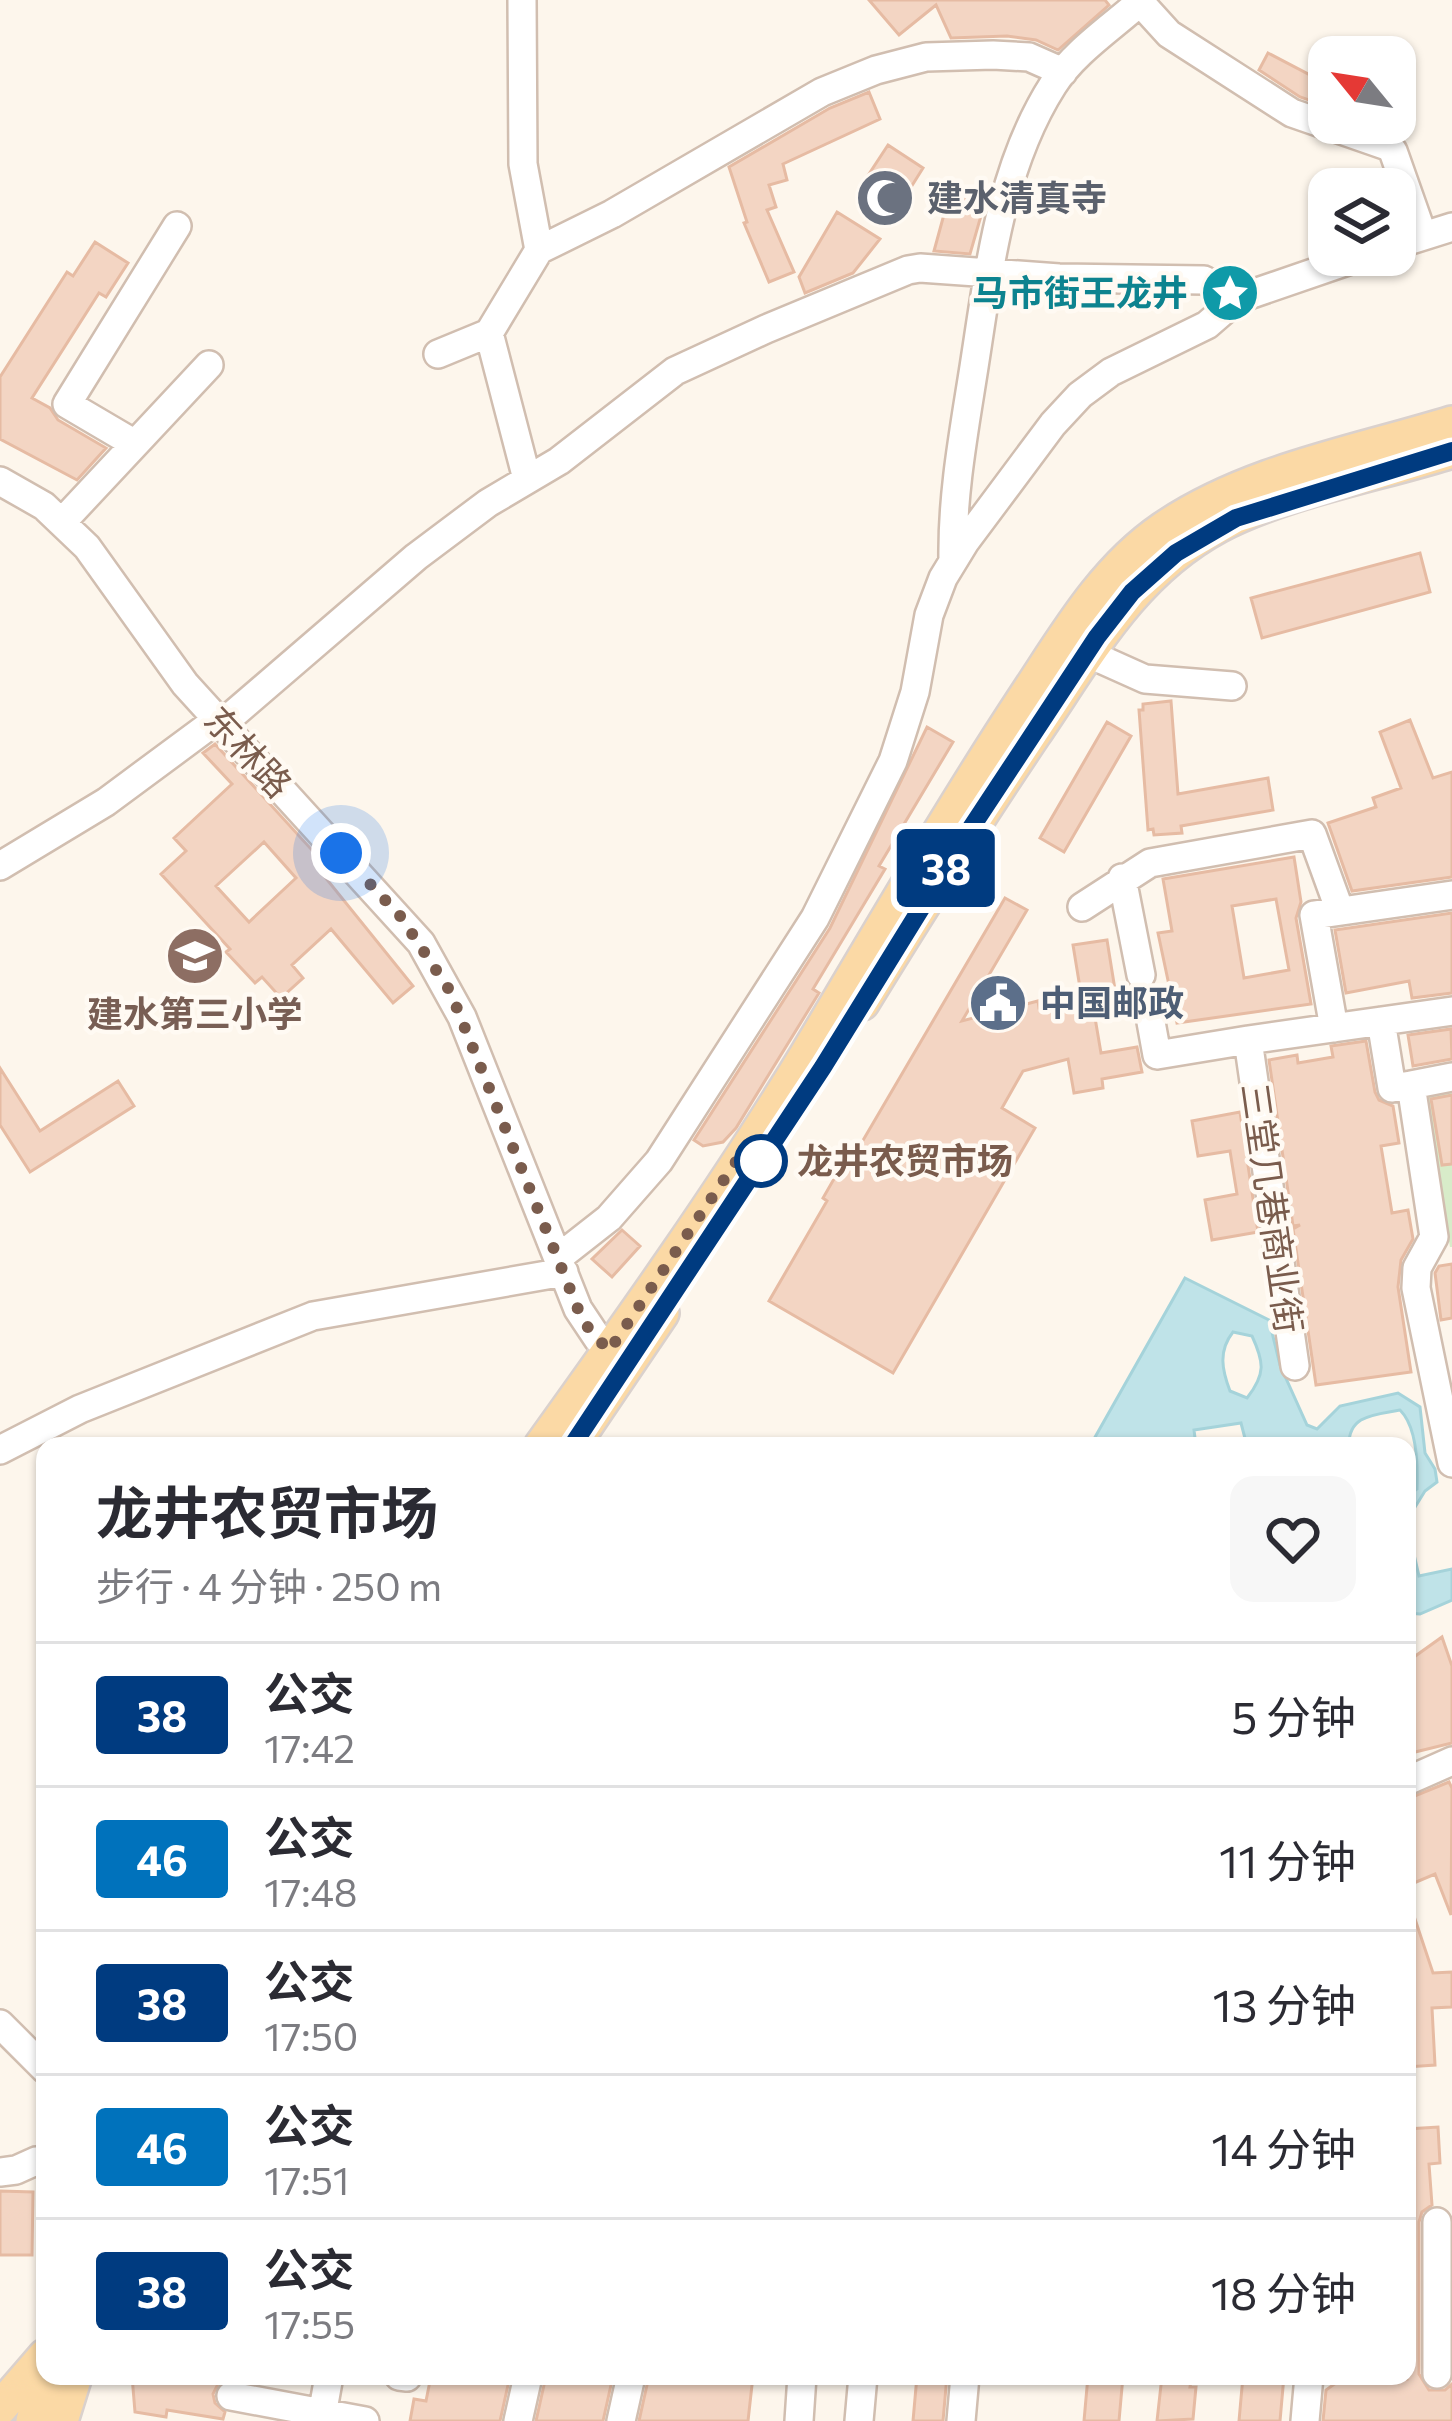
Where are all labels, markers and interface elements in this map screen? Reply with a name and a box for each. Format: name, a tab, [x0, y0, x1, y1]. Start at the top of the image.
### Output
north arrow	[1308, 36, 1416, 144]
map controls	[1308, 36, 1416, 276]
mosque icon: 建水清真寺	[854, 167, 916, 229]
button: layers	[1308, 168, 1416, 276]
place label: 建水清真寺	[927, 174, 1107, 218]
place icon: 马市街王龙井	[1199, 262, 1261, 324]
place label: 马市街王龙井	[972, 269, 1188, 313]
street label: 东林路	[197, 696, 302, 805]
your location	[311, 823, 371, 883]
line badge: 38	[892, 829, 1000, 907]
text: 38	[921, 842, 971, 894]
school or university icon: 建水第三小学	[164, 925, 226, 987]
public building icon: 中国邮政	[967, 972, 1029, 1034]
place label: 中国邮政	[1040, 979, 1184, 1023]
place label: 建水第三小学	[87, 990, 303, 1034]
street label: 三堂几巷商业街	[1235, 1080, 1313, 1336]
marker: 龙井农贸市场	[736, 1136, 786, 1186]
place label: 龙井农贸市场	[797, 1137, 1013, 1181]
text: 龙井农贸市场	[96, 1476, 438, 1546]
button: heart	[1230, 1476, 1356, 1602]
text: 步行 · 4 分钟 · 250 m	[96, 1561, 442, 1609]
text: 公交	[264, 1664, 354, 1719]
text: 5 分钟	[1232, 1688, 1356, 1743]
text: 38	[137, 1689, 187, 1741]
text: 17:42	[264, 1723, 355, 1771]
text: 公交	[264, 1808, 354, 1863]
text: 11 分钟	[1219, 1832, 1356, 1887]
text: 46	[136, 1833, 188, 1885]
text: 17:48	[264, 1867, 358, 1915]
text: 公交	[264, 1952, 354, 2007]
text: 13 分钟	[1212, 1976, 1356, 2031]
text: 38	[137, 1977, 187, 2029]
text: 17:50	[264, 2011, 358, 2059]
text: 公交	[264, 2096, 354, 2151]
text: 14 分钟	[1211, 2120, 1356, 2175]
text: 46	[136, 2121, 188, 2173]
text: 17:51	[264, 2155, 350, 2203]
text: 公交	[264, 2240, 354, 2295]
text: 18 分钟	[1211, 2264, 1356, 2319]
text: 38	[137, 2265, 187, 2317]
text: 17:55	[264, 2299, 355, 2347]

